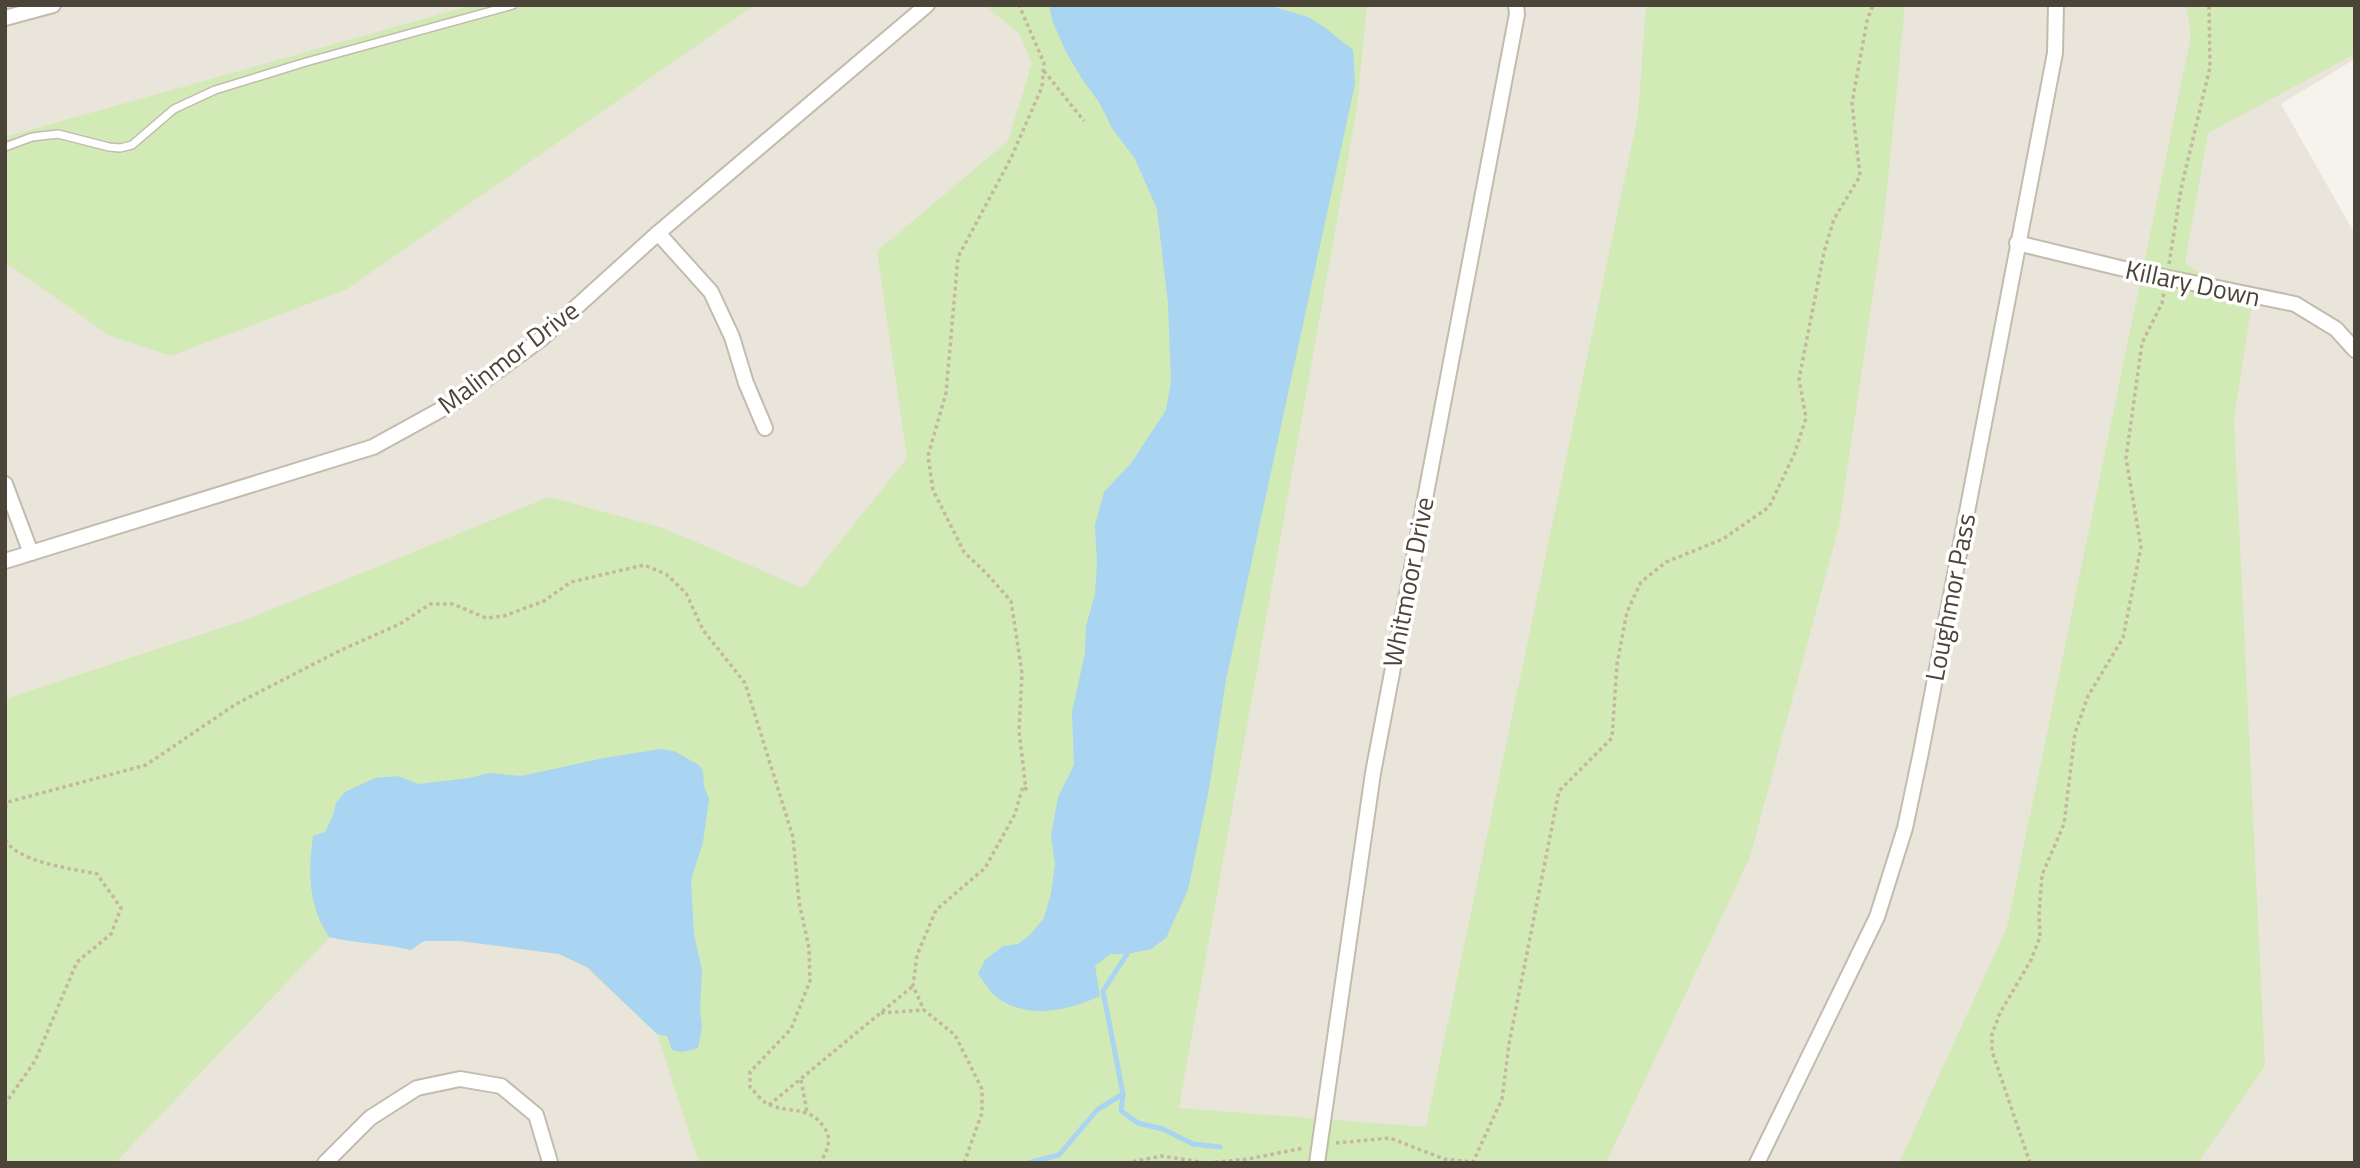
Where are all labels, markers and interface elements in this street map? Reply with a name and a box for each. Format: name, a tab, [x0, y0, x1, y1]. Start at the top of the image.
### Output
street label: Killary Down	[2122, 250, 2264, 316]
street label: Malinmor Drive	[429, 291, 587, 423]
street label: Whitmoor Drive	[1372, 494, 1444, 670]
street label: Loughmor Pass	[1915, 510, 1985, 684]

